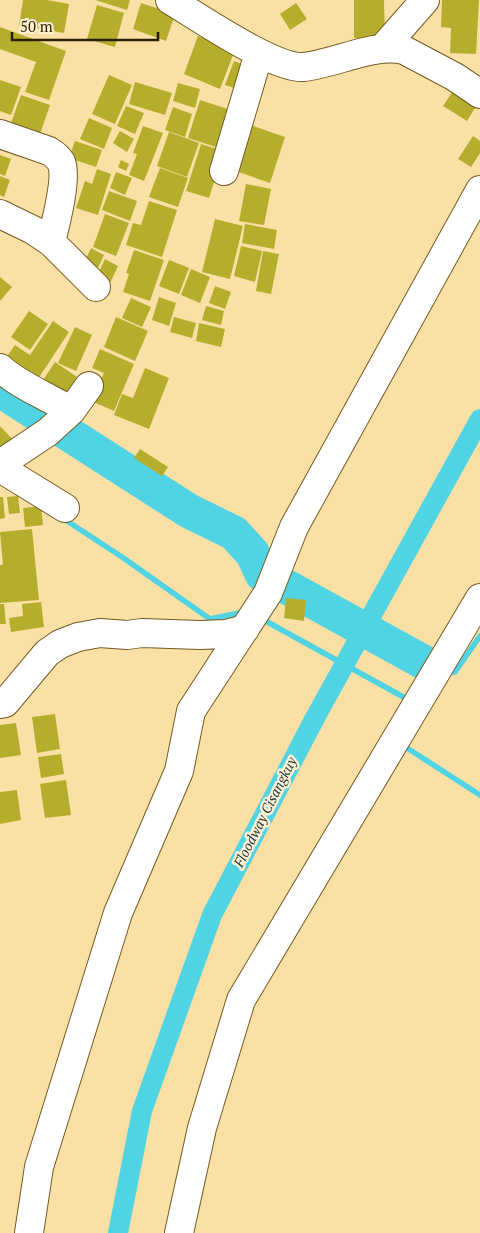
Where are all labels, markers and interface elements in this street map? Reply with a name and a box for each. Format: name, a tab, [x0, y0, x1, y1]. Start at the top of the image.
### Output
scale bar	[12, 10, 159, 42]
text: 50 m	[20, 16, 53, 36]
water label: Floodway Cisangkuy	[228, 753, 301, 871]

